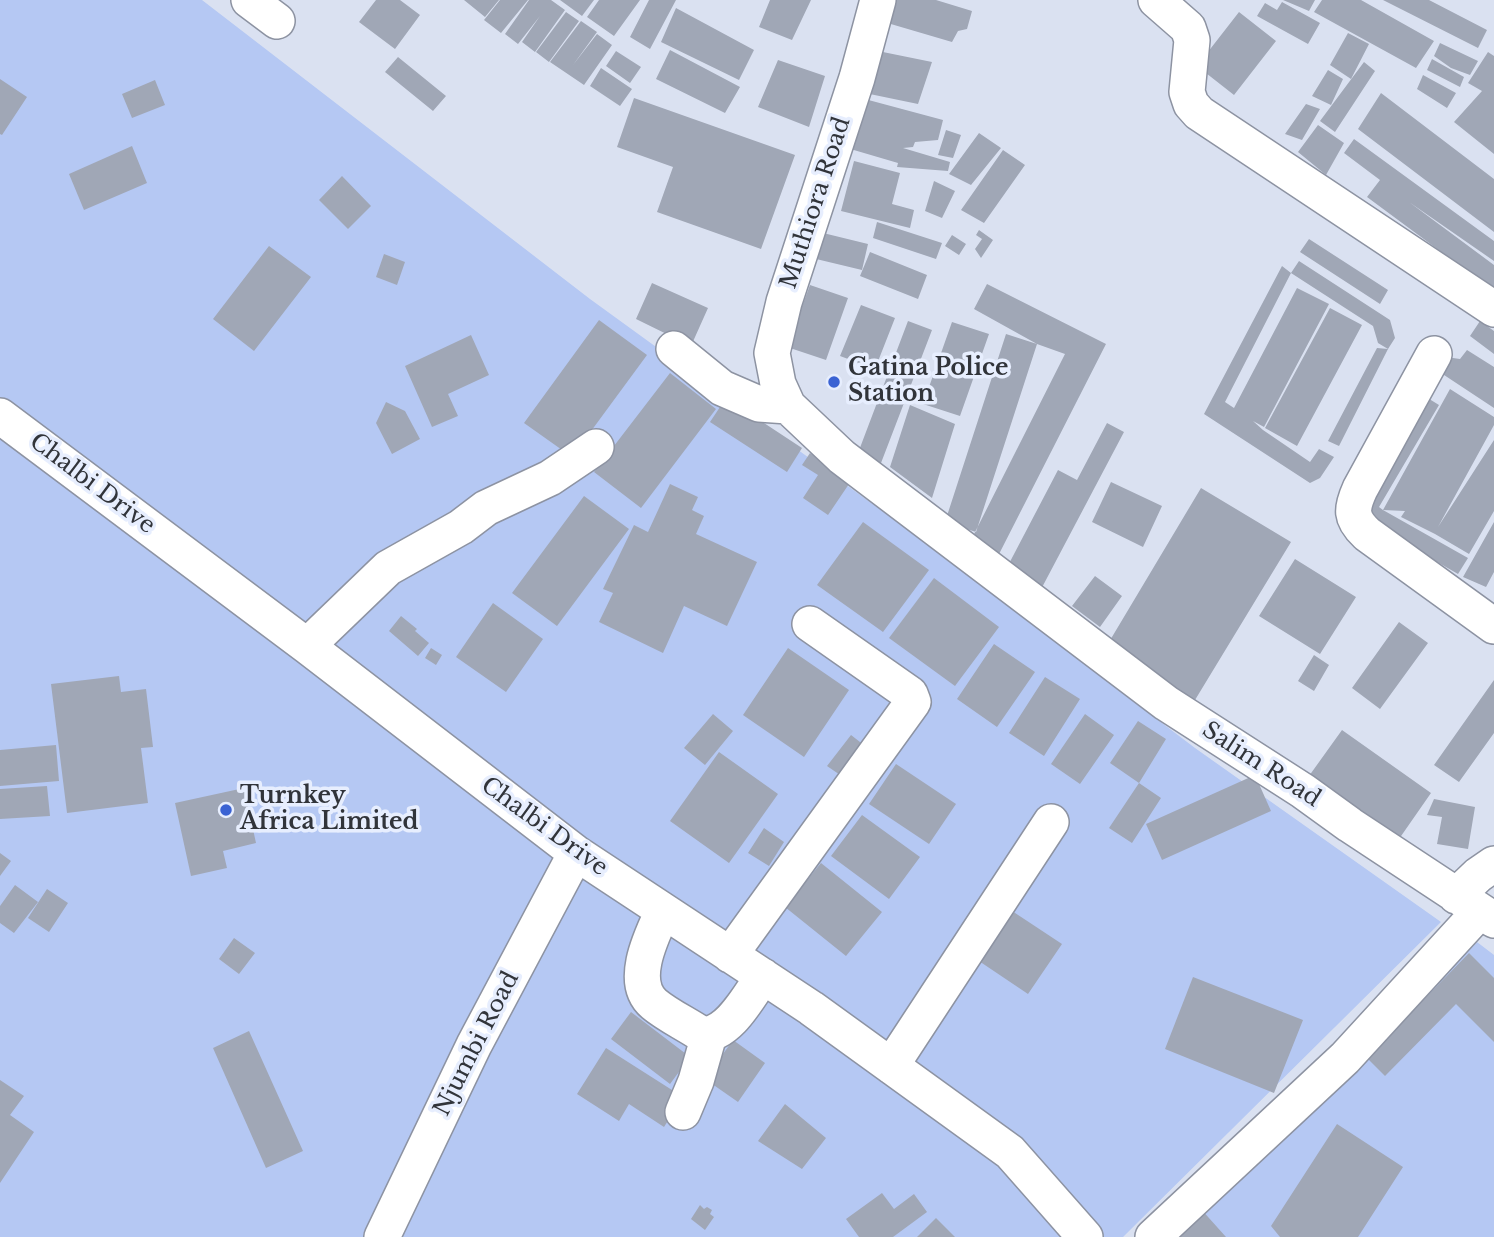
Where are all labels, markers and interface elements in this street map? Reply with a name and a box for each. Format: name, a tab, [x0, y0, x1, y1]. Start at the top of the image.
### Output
street label: Muthiora Road	[775, 114, 857, 292]
place label: Gatina Police Station	[848, 355, 1008, 409]
marker: Gatina Police Station	[826, 374, 842, 390]
street label: Chalbi Drive	[24, 428, 160, 540]
street label: Salim Road	[1197, 717, 1325, 813]
street label: Chalbi Drive	[475, 772, 613, 882]
place label: Turnkey Africa Limited	[240, 783, 418, 837]
marker: Turnkey Africa Limited	[218, 802, 234, 818]
street label: Njumbi Road	[429, 967, 525, 1121]

